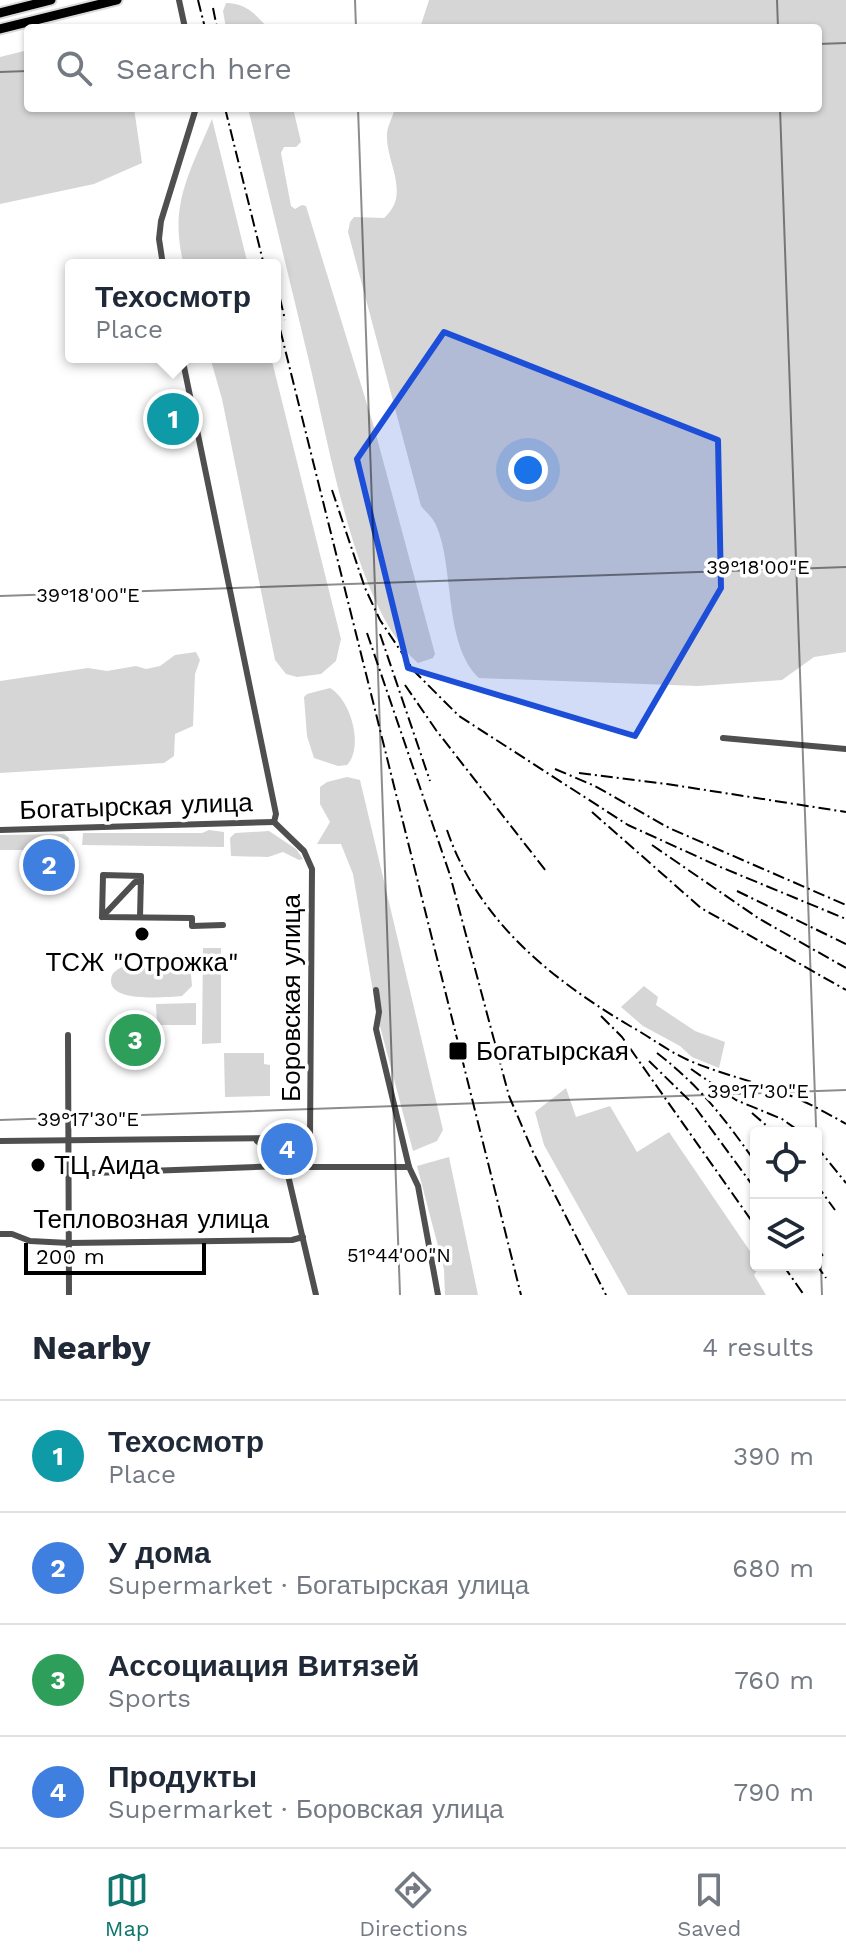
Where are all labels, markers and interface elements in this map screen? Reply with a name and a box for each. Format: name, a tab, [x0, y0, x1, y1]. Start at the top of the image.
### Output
search box	[24, 24, 822, 112]
icon: search	[52, 46, 96, 90]
text: Search here	[116, 51, 292, 86]
popup	[65, 259, 281, 363]
text: Техосмотр	[95, 279, 251, 314]
text: Place	[95, 314, 163, 344]
pin: 1	[147, 389, 199, 449]
your location	[508, 450, 548, 490]
text: 39°18'00"E	[706, 555, 810, 579]
text: 39°18'00"E	[36, 583, 140, 607]
street label: Богатырская улица	[19, 787, 254, 825]
pin: 2	[23, 835, 75, 895]
street label: Боровская улица	[276, 894, 306, 1102]
marker: ТСЖ "Отрожка"	[133, 925, 151, 943]
place label: ТСЖ "Отрожка"	[45, 947, 239, 977]
pin: 3	[109, 1010, 161, 1070]
place label: Богатырская	[476, 1036, 629, 1066]
marker: Богатырская	[447, 1040, 469, 1062]
text: 39°17'30"E	[707, 1079, 809, 1103]
text: 39°17'30"E	[37, 1107, 139, 1131]
pin: 4	[261, 1119, 313, 1179]
map controls	[750, 1127, 822, 1271]
button: locate	[750, 1127, 822, 1199]
place label: ТЦ Аида	[54, 1150, 160, 1180]
marker: ТЦ Аида	[29, 1156, 47, 1174]
button: layers	[750, 1199, 822, 1271]
street label: Тепловозная улица	[33, 1204, 269, 1234]
scale bar	[24, 1239, 206, 1275]
text: 51°44'00"N	[347, 1243, 451, 1267]
text: 200 m	[36, 1244, 105, 1269]
text: Nearby	[32, 1327, 151, 1367]
text: 4 results	[702, 1332, 814, 1362]
text: Техосмотр	[108, 1424, 264, 1459]
text: 1	[52, 1441, 64, 1471]
text: 390 m	[733, 1441, 814, 1471]
text: Place	[108, 1459, 176, 1489]
text: У дома	[108, 1535, 211, 1570]
text: 2	[50, 1553, 66, 1583]
text: 680 m	[732, 1553, 814, 1583]
text: Supermarket · Богатырская улица	[108, 1570, 529, 1600]
text: Ассоциация Витязей	[108, 1648, 419, 1683]
text: 3	[50, 1665, 66, 1695]
text: 760 m	[734, 1665, 814, 1695]
text: Sports	[108, 1683, 191, 1713]
text: Продукты	[108, 1759, 257, 1794]
text: 4	[50, 1777, 66, 1807]
text: 790 m	[734, 1777, 814, 1807]
text: Supermarket · Боровская улица	[108, 1794, 504, 1824]
tab: Map	[105, 1868, 150, 1941]
tab: Directions	[359, 1868, 468, 1941]
tab: Saved	[677, 1868, 741, 1941]

